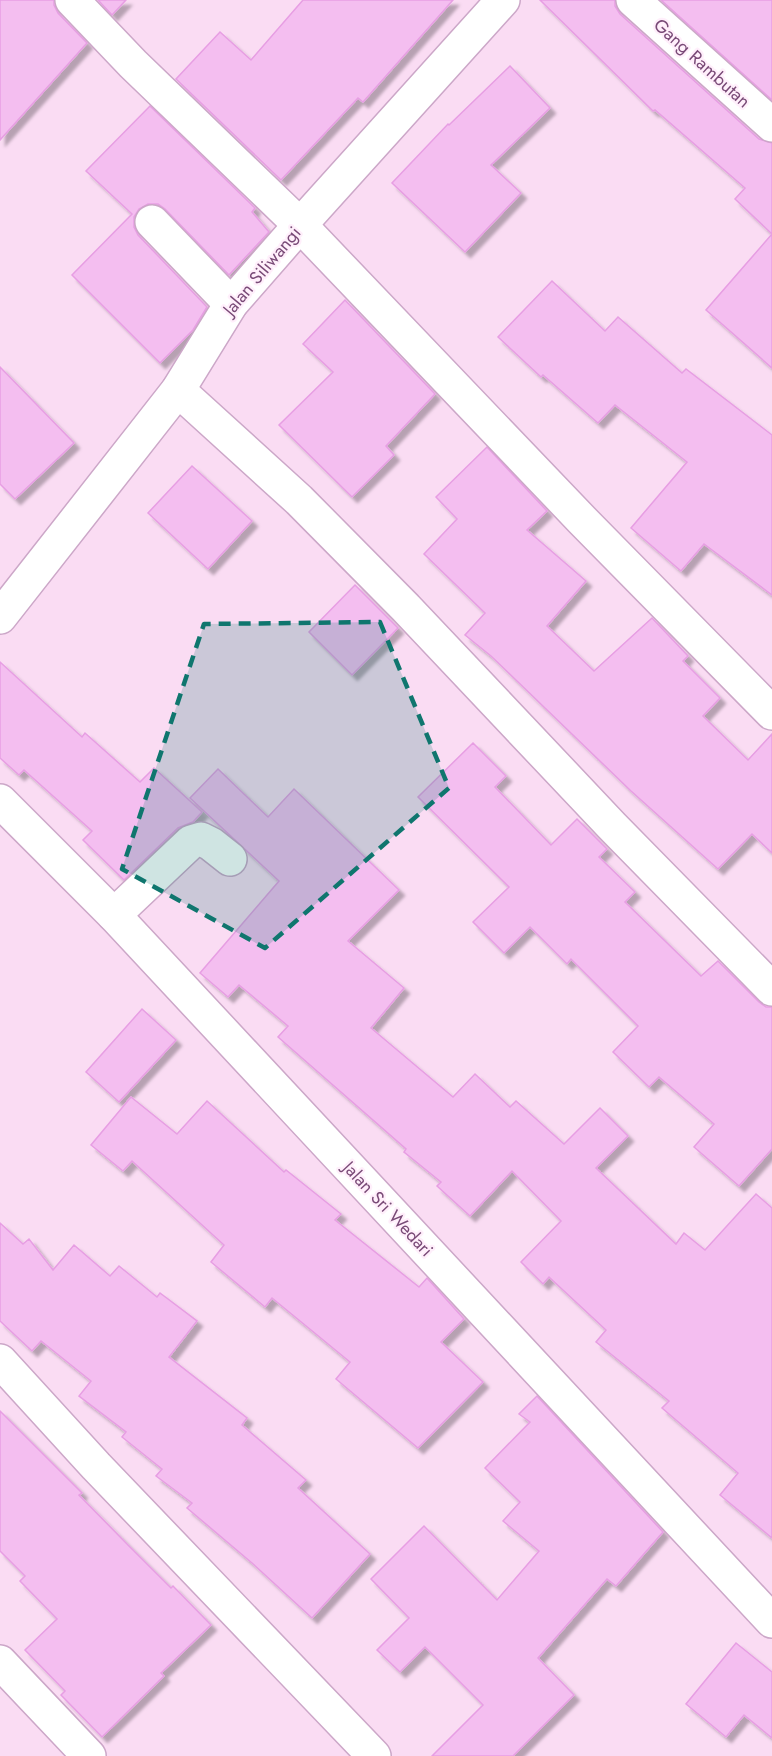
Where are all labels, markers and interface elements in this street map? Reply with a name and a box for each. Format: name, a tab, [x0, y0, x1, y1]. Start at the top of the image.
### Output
street label: Gang Rambutan	[648, 12, 756, 114]
street label: Jalan Siliwangi	[216, 221, 307, 323]
street label: Jalan Sri Wedari	[335, 1154, 439, 1263]

